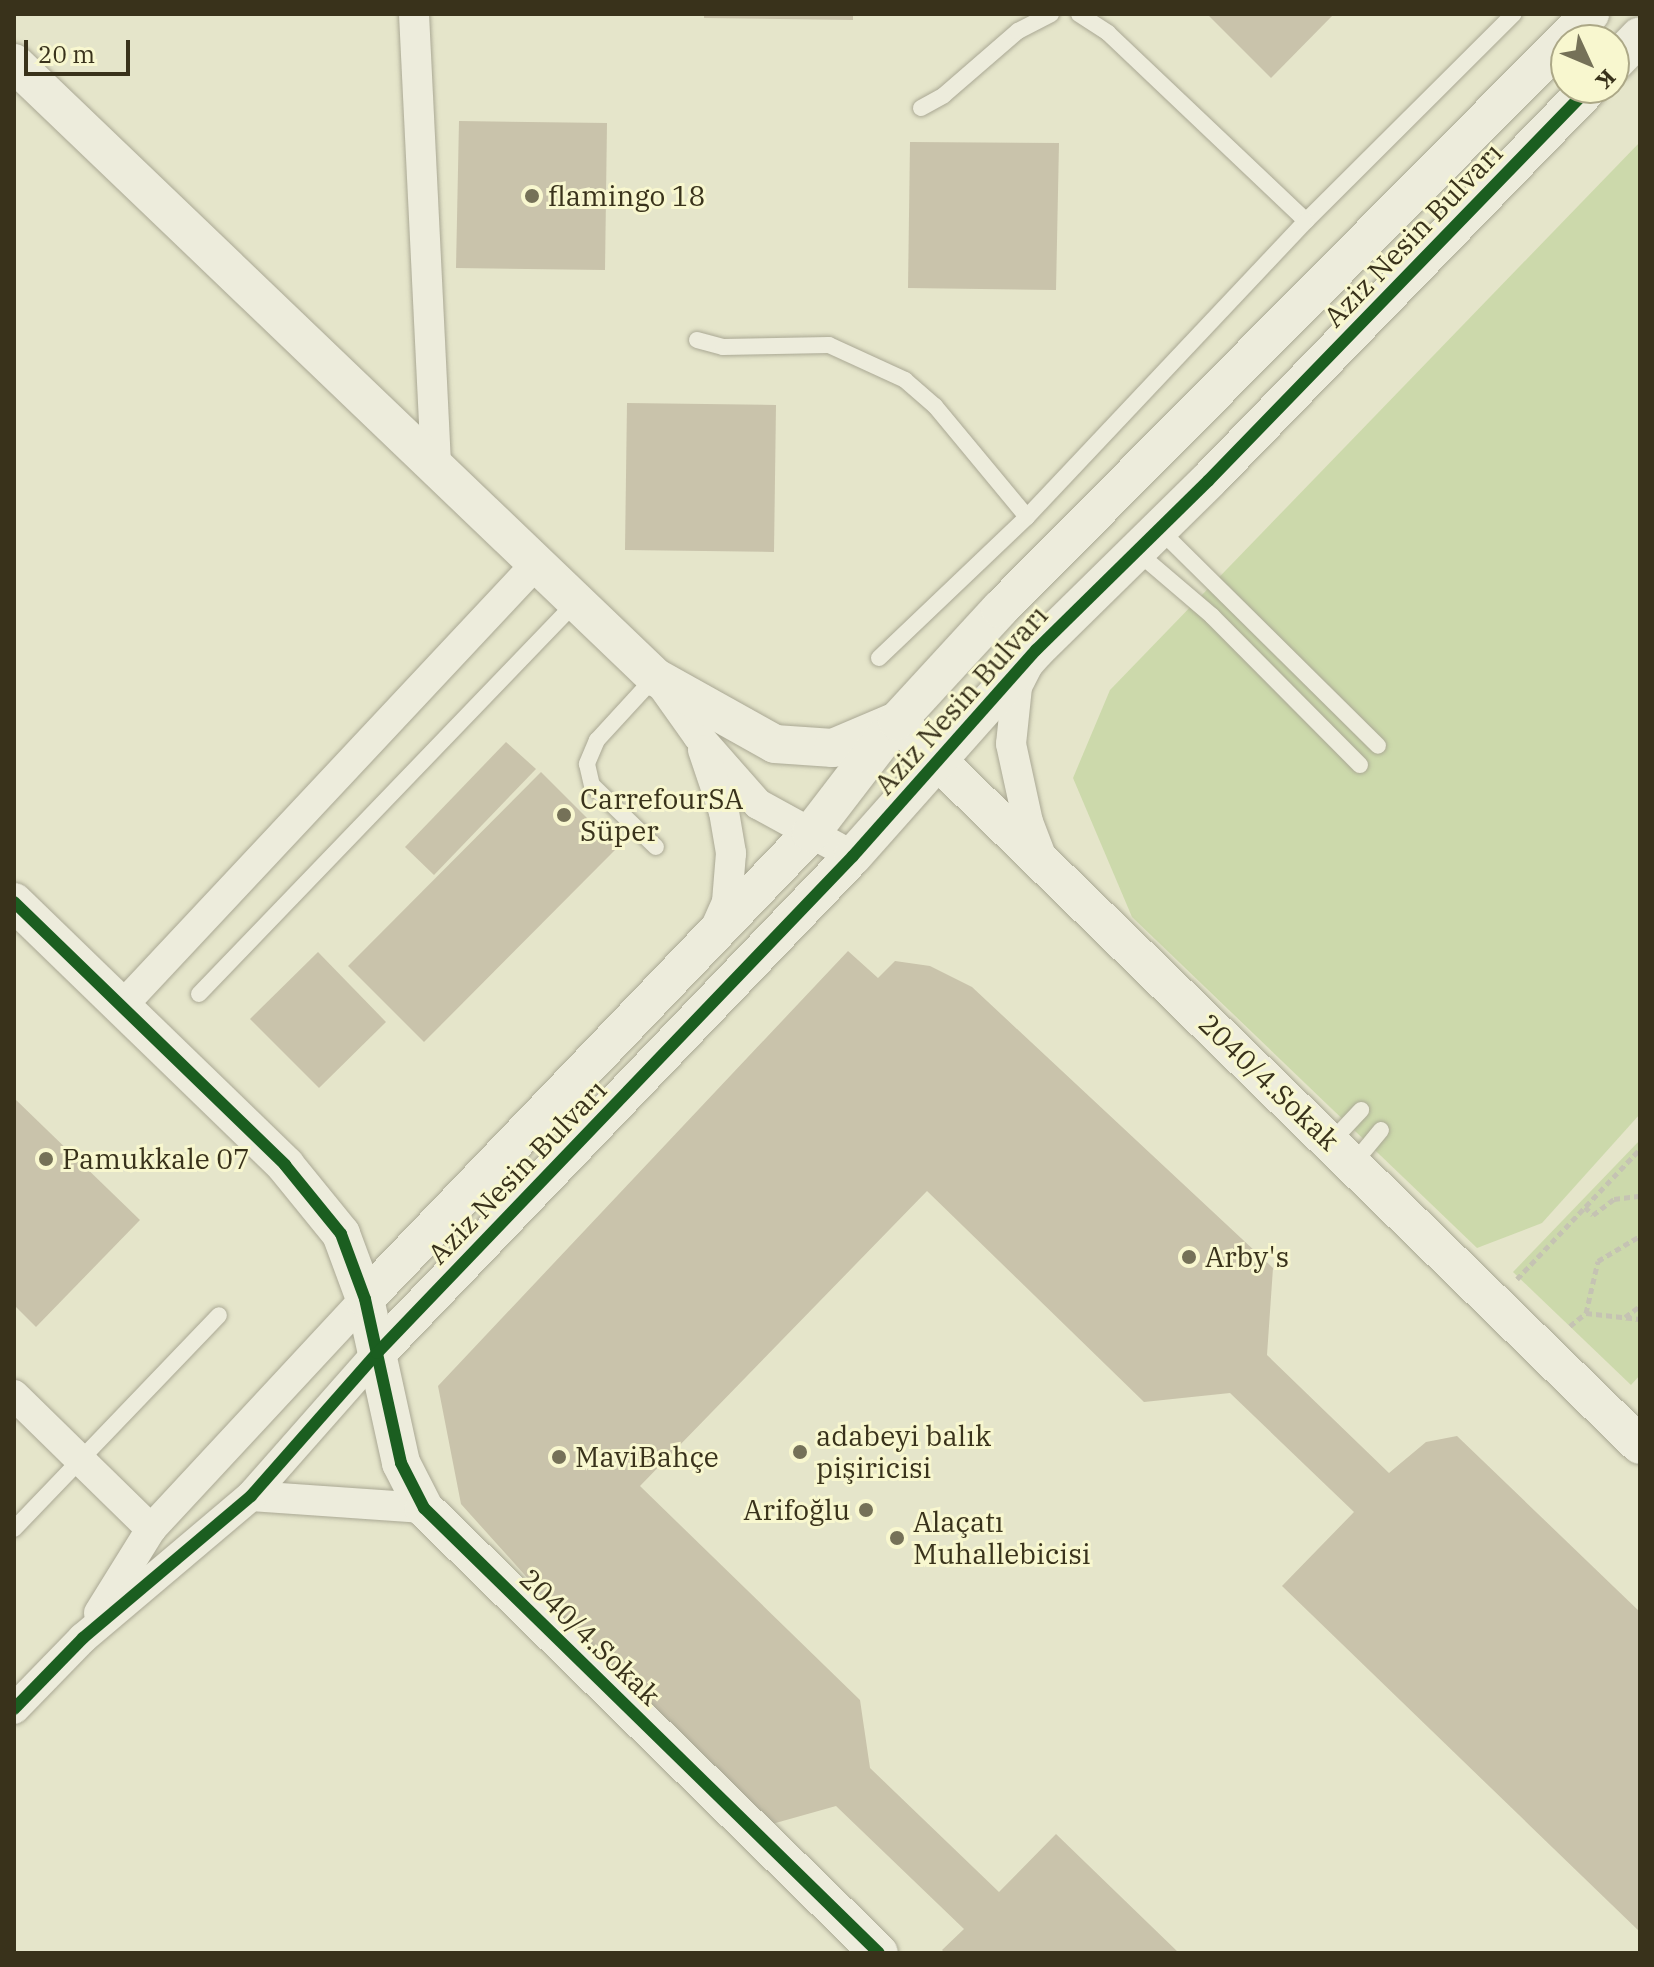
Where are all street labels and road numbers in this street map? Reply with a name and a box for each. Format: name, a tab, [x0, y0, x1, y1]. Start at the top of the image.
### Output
street label: Aziz Nesin Bulvarı	[1317, 136, 1509, 334]
street label: Aziz Nesin Bulvarı	[867, 599, 1055, 801]
street label: 2040/4.Sokak	[1192, 1007, 1346, 1157]
street label: Aziz Nesin Bulvarı	[421, 1073, 613, 1271]
street label: 2040/4.Sokak	[513, 1562, 667, 1712]

